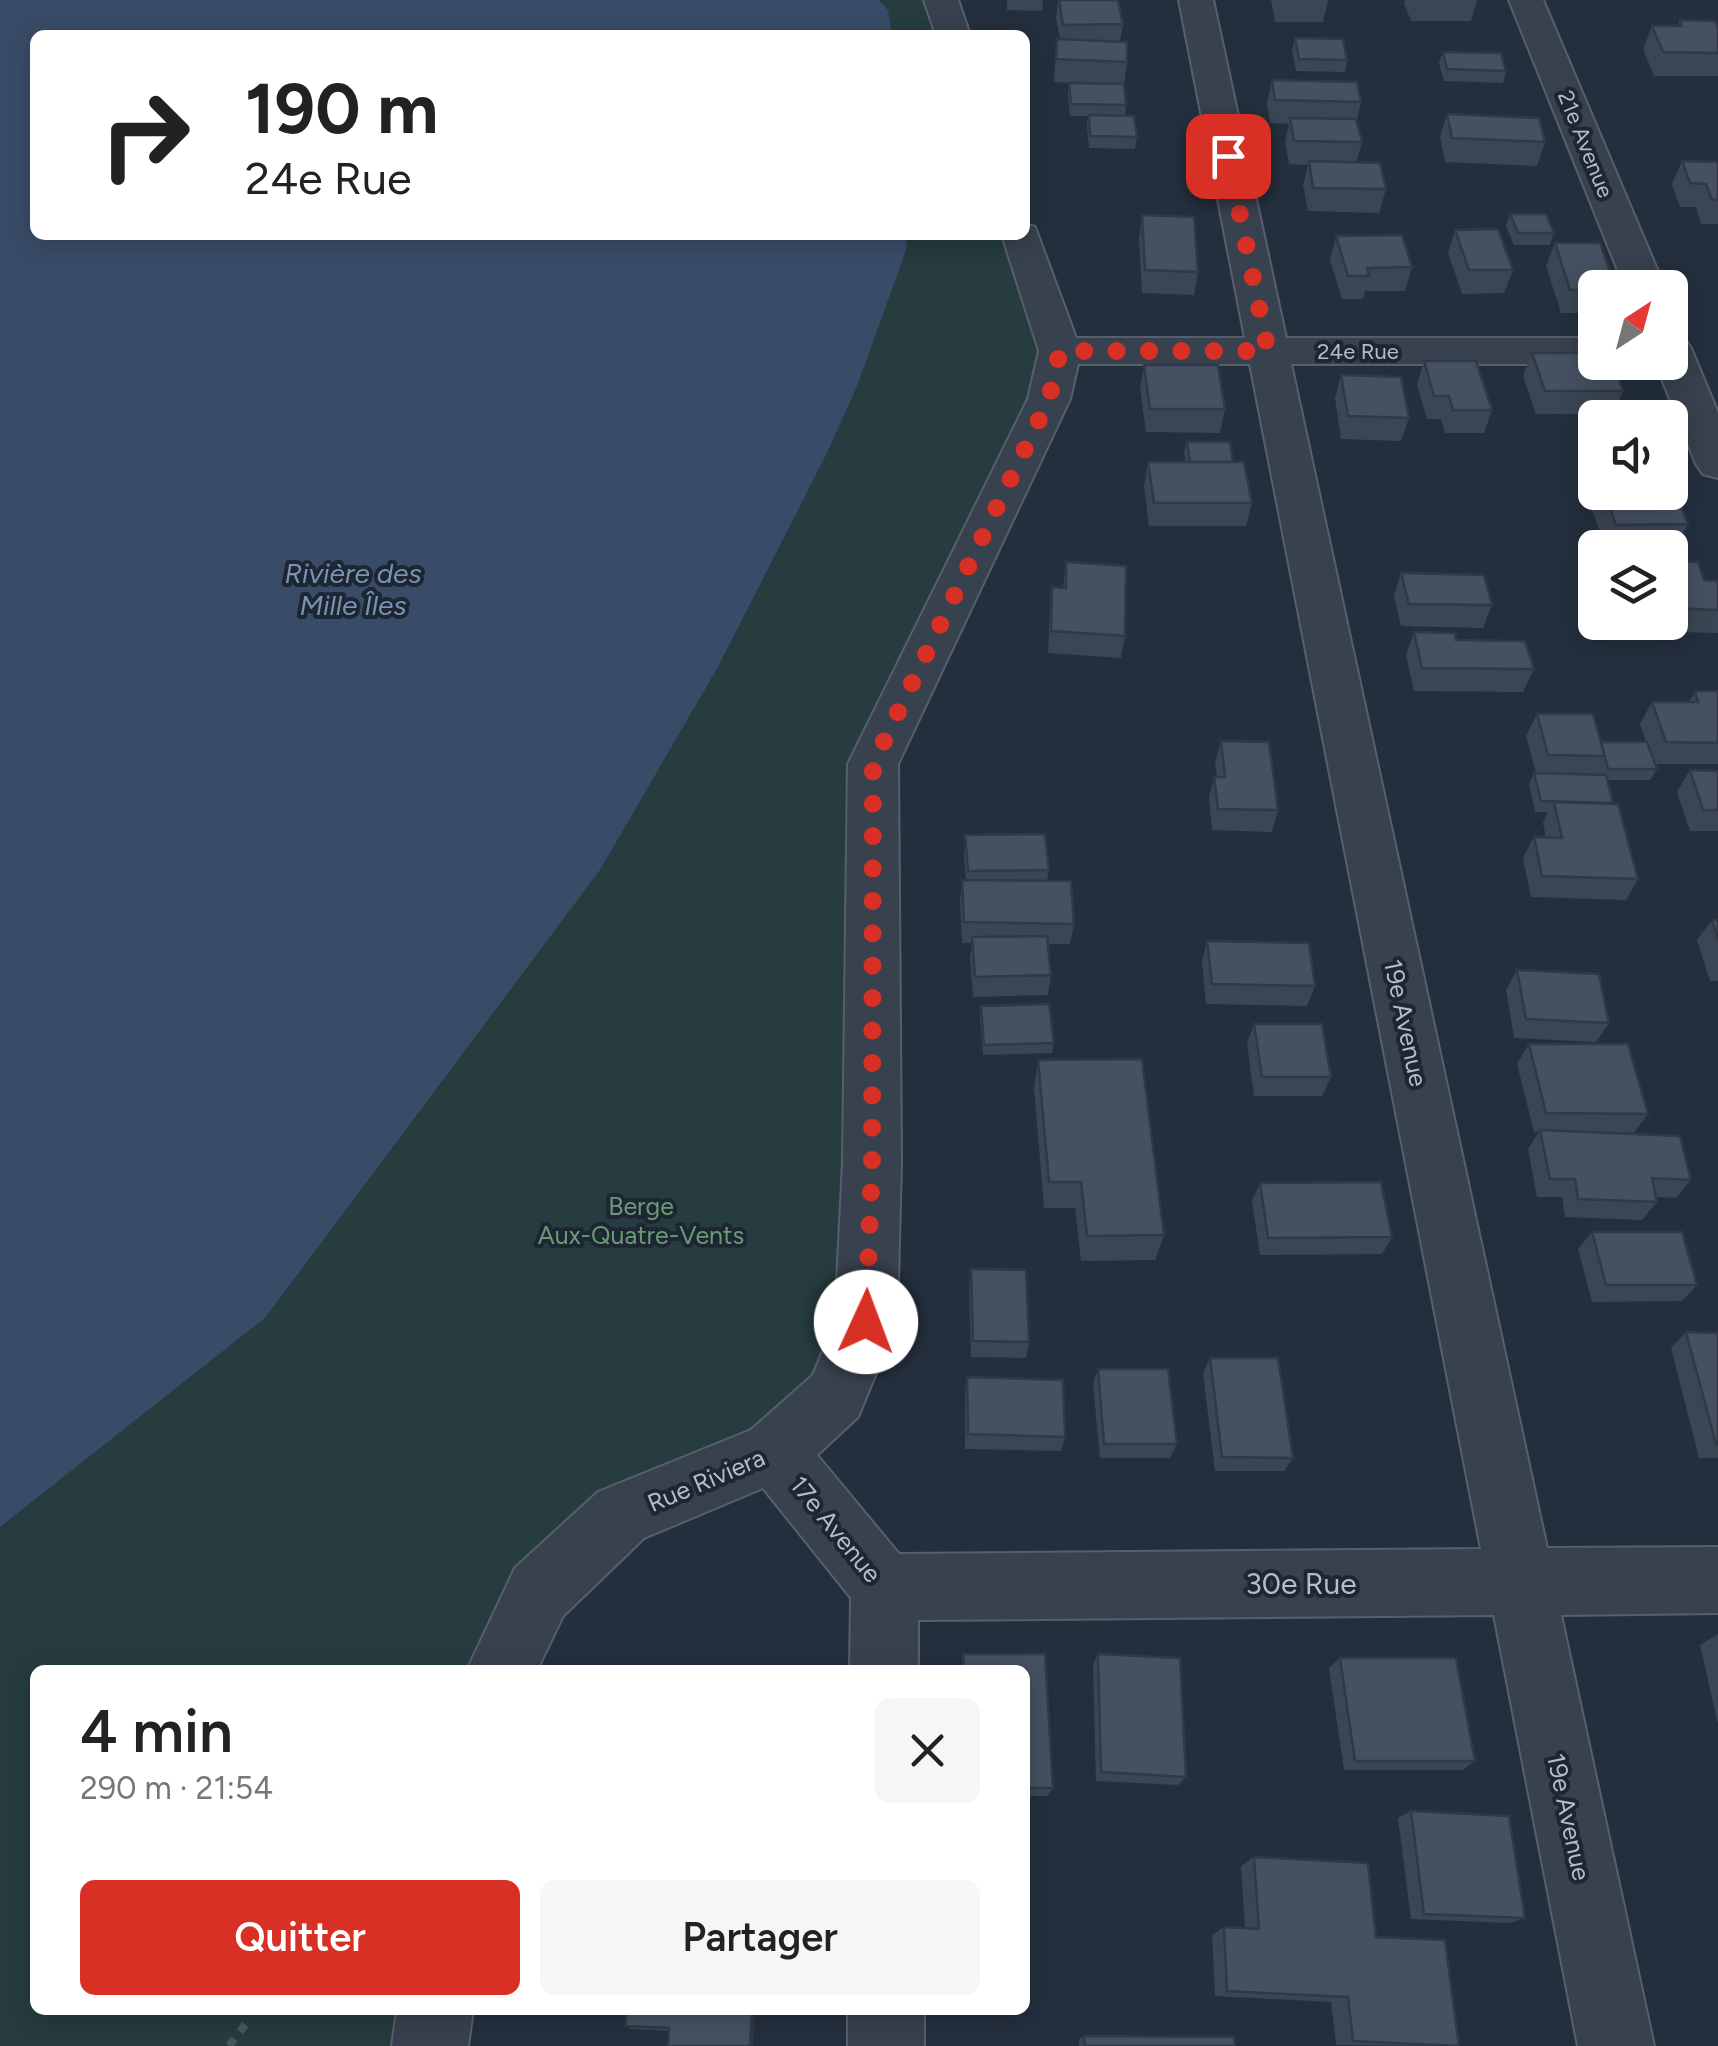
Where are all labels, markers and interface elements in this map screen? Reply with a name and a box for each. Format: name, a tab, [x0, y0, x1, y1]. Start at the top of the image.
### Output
text: 190 m	[245, 66, 438, 151]
icon: right	[80, 70, 210, 200]
street label: 21e Avenue	[1552, 87, 1619, 202]
pin	[1186, 114, 1271, 199]
icon: arrive	[1201, 129, 1256, 184]
text: 24e Rue	[245, 151, 412, 205]
north arrow	[1578, 270, 1688, 380]
map controls	[1578, 270, 1688, 640]
street label: 24e Rue	[1317, 338, 1399, 365]
button: sound	[1578, 400, 1688, 510]
button: layers	[1578, 530, 1688, 640]
water label: Rivière des Mille Îles	[284, 556, 422, 622]
street label: 19e Avenue	[1378, 957, 1434, 1089]
park label: Berge Aux-Quatre-Vents	[538, 1191, 744, 1250]
position arrow	[814, 1270, 918, 1374]
street label: Rue Riviera	[643, 1442, 769, 1518]
street label: 17e Avenue	[784, 1470, 888, 1588]
street label: 30e Rue	[1245, 1565, 1357, 1602]
text: 4 min	[80, 1695, 233, 1767]
button: close	[875, 1698, 980, 1803]
street label: 19e Avenue	[1541, 1751, 1597, 1883]
text: 290 m · 21:54	[80, 1769, 273, 1807]
button: Quitter	[80, 1880, 520, 1995]
button: Partager	[540, 1880, 980, 1995]

